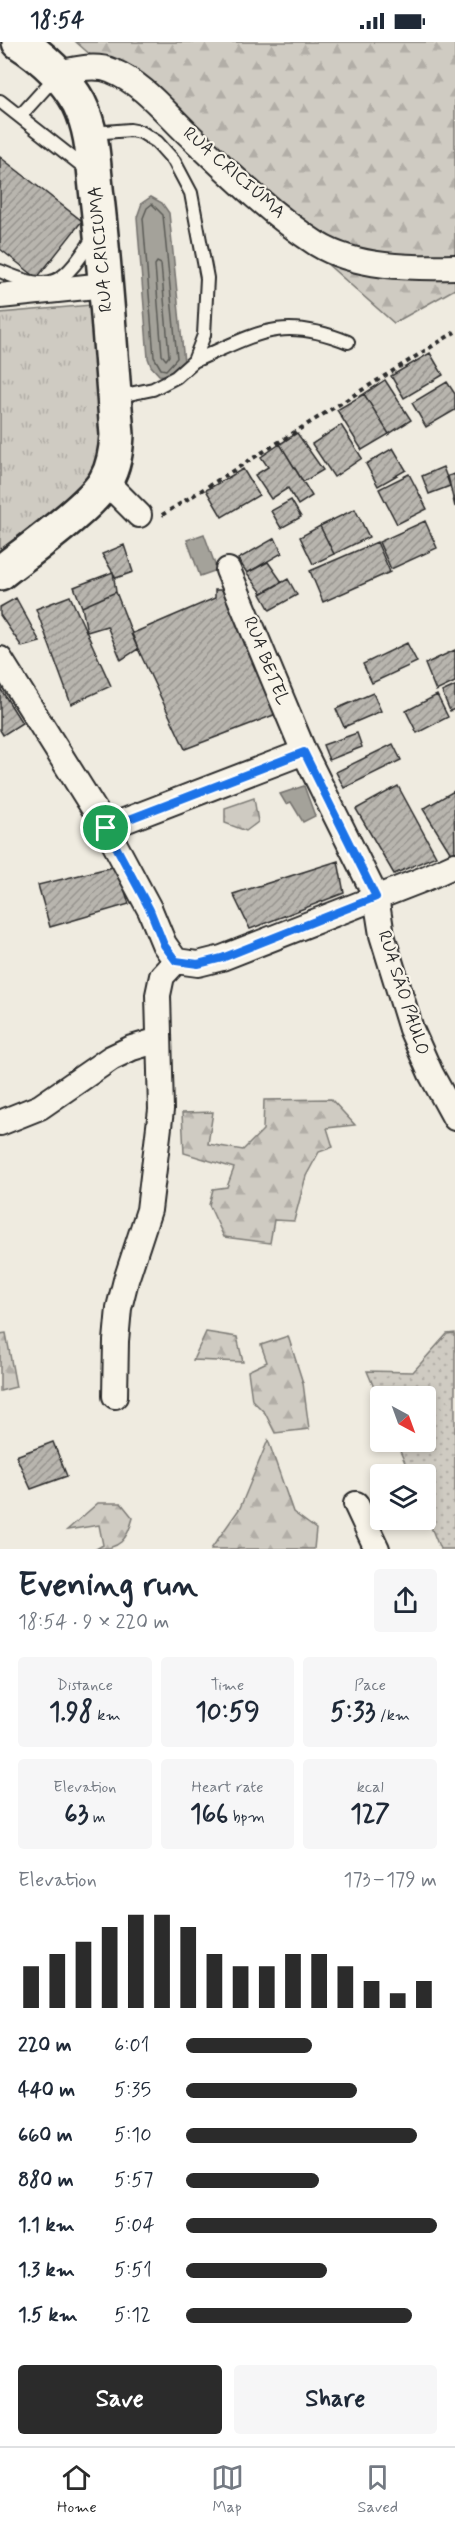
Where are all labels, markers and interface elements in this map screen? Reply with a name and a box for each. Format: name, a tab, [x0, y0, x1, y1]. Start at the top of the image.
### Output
text: 18:54	[30, 7, 84, 35]
street label: RUA CRICIÚMA	[178, 122, 290, 224]
street label: RUA CRICIUMA	[84, 185, 118, 313]
street label: RUA BETEL	[237, 613, 295, 709]
pin	[80, 802, 131, 853]
icon: arrive	[89, 811, 122, 844]
street label: RUA SÃO PAULO	[371, 927, 435, 1059]
north arrow	[370, 1386, 436, 1452]
map controls	[370, 1386, 436, 1530]
button: layers	[370, 1464, 436, 1530]
text: Evening run	[18, 1564, 198, 1608]
button: share	[374, 1569, 437, 1632]
text: 18:54 · 9 × 220 m	[18, 1609, 169, 1636]
text: Distance	[57, 1675, 113, 1696]
text: Time	[211, 1675, 244, 1696]
text: Pace	[354, 1675, 386, 1696]
text: 1.98	[49, 1696, 93, 1730]
text: 10:59	[195, 1696, 260, 1730]
text: 5:33	[330, 1696, 375, 1730]
text: km	[93, 1705, 121, 1726]
text: /km	[375, 1705, 410, 1726]
text: Elevation	[53, 1777, 116, 1798]
text: Heart rate	[192, 1777, 263, 1798]
text: kcal	[357, 1777, 384, 1798]
text: 63	[64, 1798, 88, 1832]
text: 166	[190, 1798, 228, 1832]
text: 127	[350, 1798, 390, 1832]
text: m	[88, 1807, 106, 1828]
text: bpm	[228, 1807, 265, 1828]
text: Elevation	[18, 1867, 97, 1894]
text: 173–179 m	[344, 1867, 437, 1894]
text: 220 m	[18, 2032, 72, 2059]
text: 6:01	[114, 2032, 149, 2059]
text: 440 m	[18, 2077, 75, 2104]
text: 5:35	[114, 2077, 151, 2104]
text: 660 m	[18, 2122, 73, 2149]
text: 5:10	[114, 2122, 152, 2149]
text: 880 m	[18, 2167, 74, 2194]
text: 5:57	[114, 2167, 153, 2194]
text: 1.1 km	[18, 2212, 75, 2239]
text: 5:04	[114, 2212, 155, 2239]
text: 1.3 km	[18, 2257, 75, 2284]
text: 5:51	[114, 2257, 152, 2284]
text: 1.5 km	[18, 2302, 78, 2329]
text: 5:12	[114, 2302, 151, 2329]
button: Save	[18, 2365, 222, 2434]
button: Share	[234, 2365, 437, 2434]
tab: Home	[57, 2461, 97, 2518]
tab: Map	[211, 2461, 244, 2518]
tab: Saved	[358, 2461, 398, 2518]

